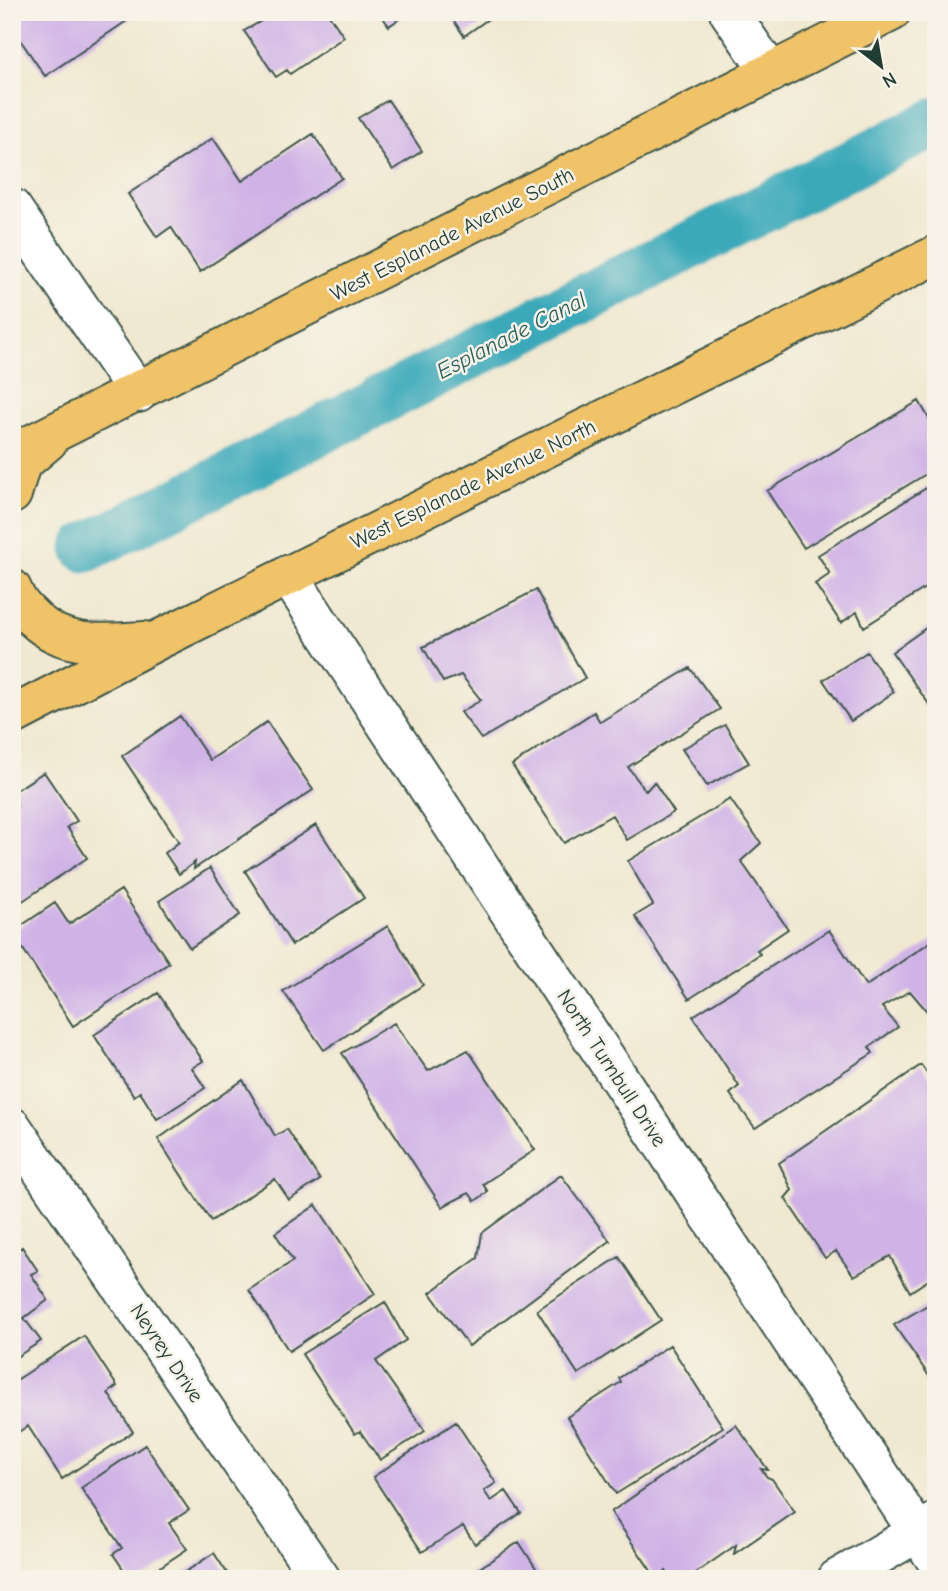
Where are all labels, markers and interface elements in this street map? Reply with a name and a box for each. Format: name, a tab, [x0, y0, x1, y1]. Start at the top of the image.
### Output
north arrow	[846, 32, 916, 102]
text: N	[878, 67, 900, 92]
street label: West Esplanade Avenue South	[326, 162, 578, 306]
water label: Esplanade Canal	[432, 286, 591, 385]
street label: West Esplanade Avenue North	[347, 414, 599, 554]
street label: North Turnbull Drive	[552, 985, 672, 1151]
street label: Neyrey Drive	[125, 1299, 209, 1407]

